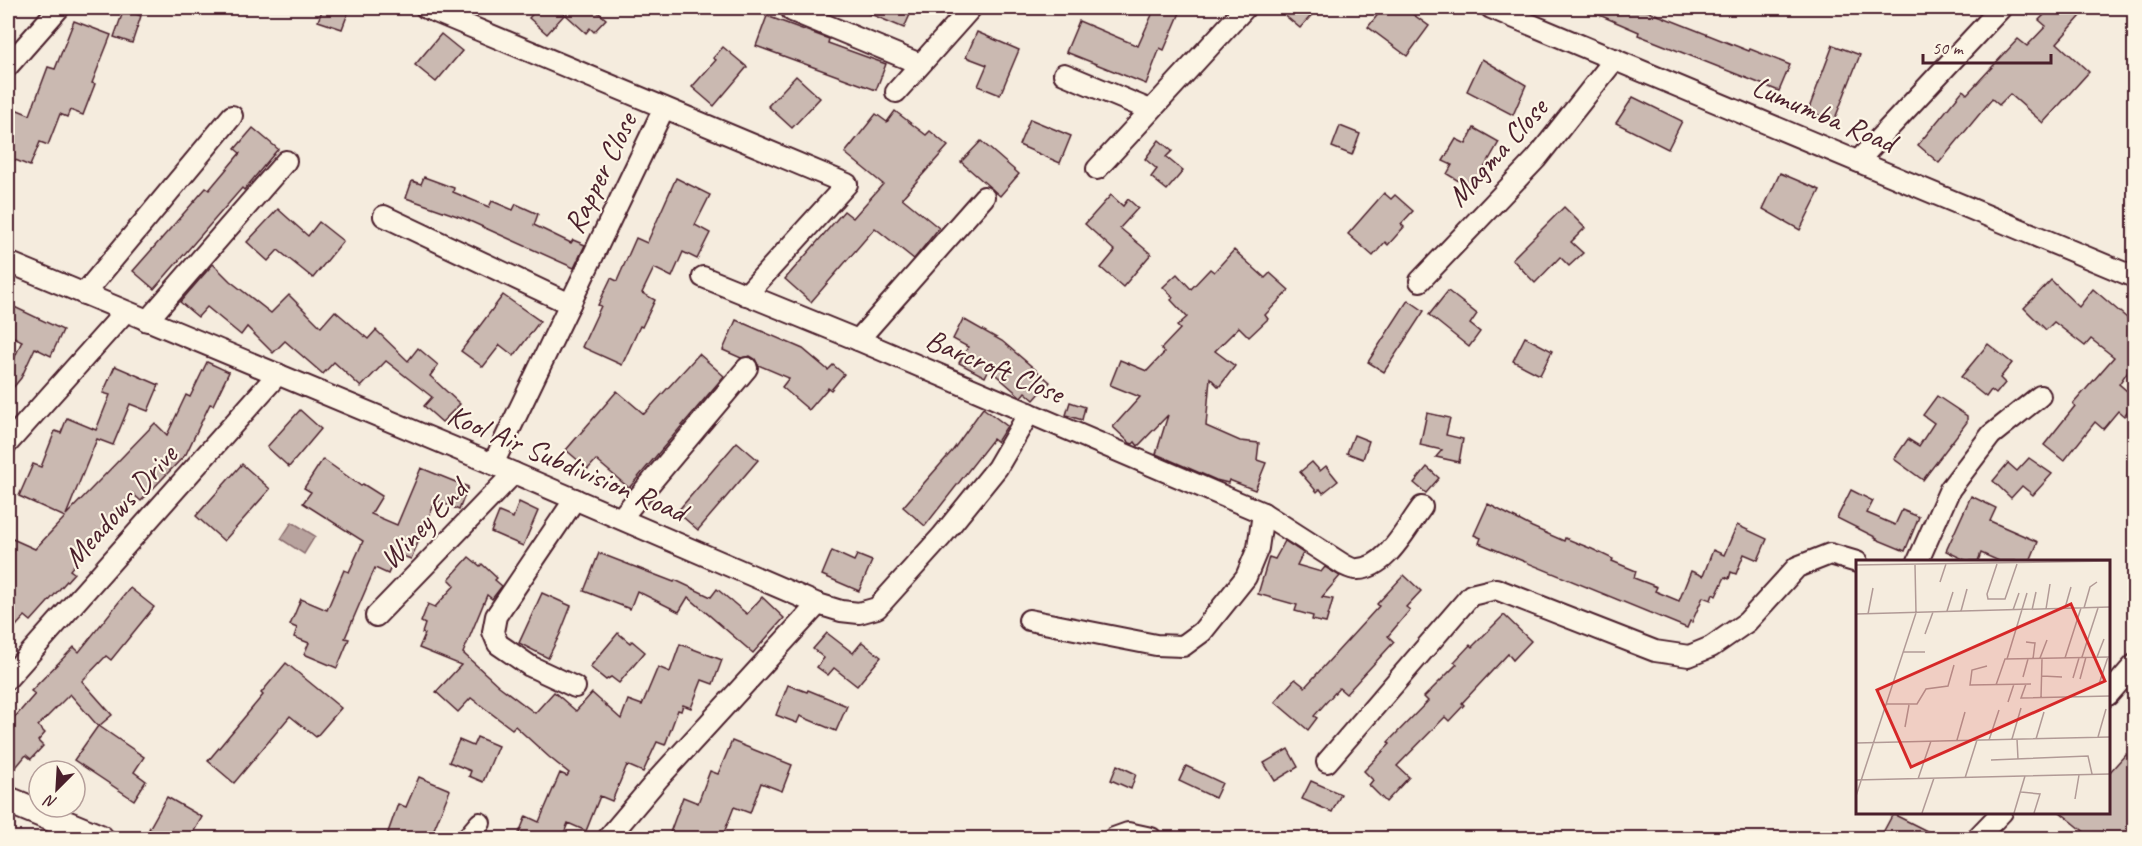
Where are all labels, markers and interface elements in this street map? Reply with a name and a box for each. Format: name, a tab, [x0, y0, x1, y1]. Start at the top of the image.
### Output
scale bar	[1923, 27, 2050, 65]
text: 50 m	[1932, 37, 1965, 59]
street label: Lumumba Road	[1747, 67, 1905, 163]
street label: Magma Close	[1438, 88, 1557, 214]
street label: Rapper Close	[555, 105, 646, 239]
street label: Barcroft Close	[920, 320, 1072, 413]
street label: Kool Air Subdivision Road	[442, 396, 696, 532]
street label: Meadows Drive	[55, 435, 187, 575]
street label: Winey End	[371, 468, 478, 577]
inset map	[1856, 560, 2109, 813]
north arrow	[27, 759, 87, 819]
text: N	[40, 789, 60, 813]

